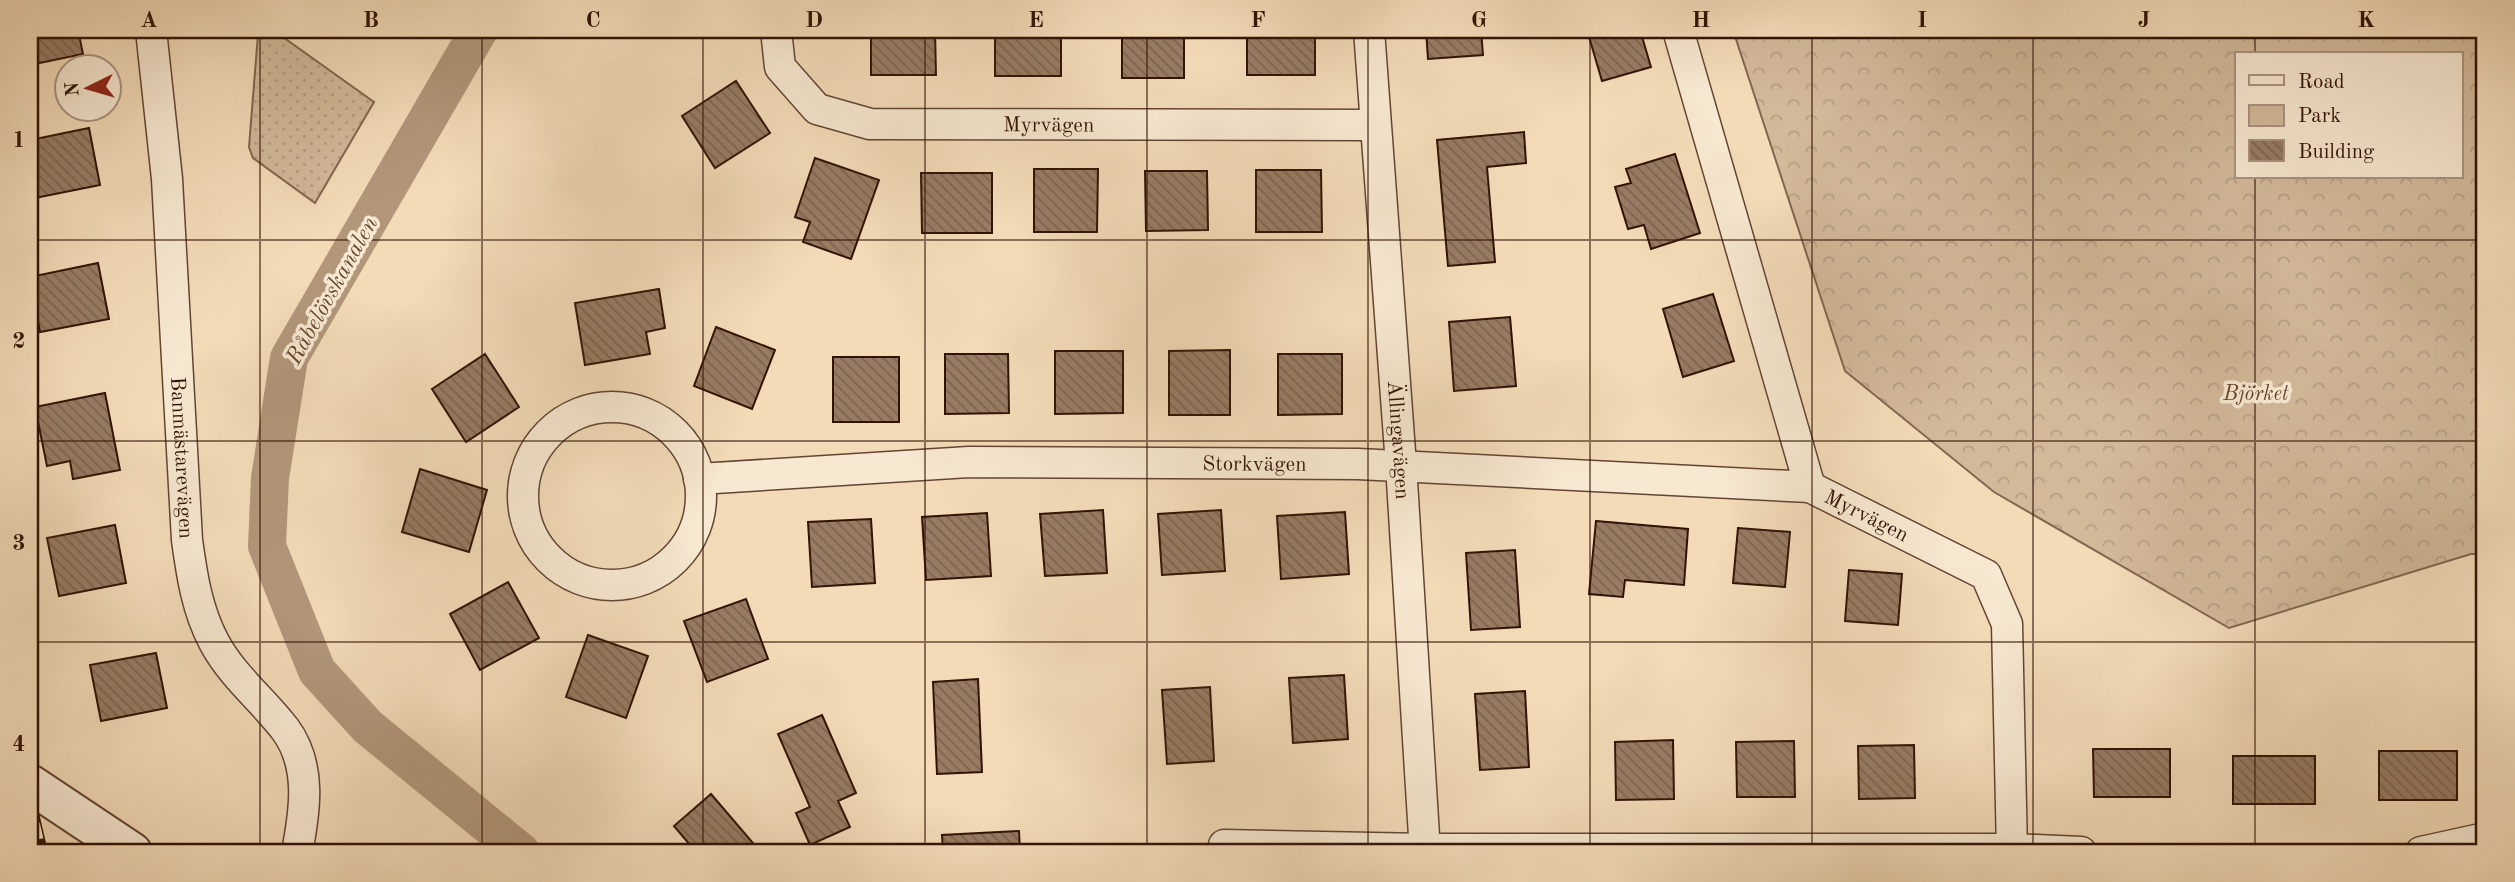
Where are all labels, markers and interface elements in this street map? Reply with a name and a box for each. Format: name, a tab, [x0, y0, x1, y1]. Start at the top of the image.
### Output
text: A	[140, 9, 158, 32]
text: B	[363, 9, 379, 32]
text: C	[585, 9, 601, 32]
text: D	[805, 9, 823, 32]
text: E	[1028, 9, 1044, 32]
text: F	[1250, 9, 1266, 32]
text: G	[1471, 9, 1487, 32]
text: H	[1692, 9, 1710, 32]
text: I	[1917, 9, 1927, 32]
text: J	[2138, 9, 2150, 32]
text: K	[2357, 9, 2375, 32]
north arrow	[52, 52, 122, 122]
legend	[2235, 52, 2462, 178]
text: Road	[2298, 72, 2345, 93]
text: N	[63, 81, 84, 97]
text: Park	[2298, 106, 2341, 127]
street label: Myrvägen	[1003, 115, 1094, 136]
text: 1	[12, 129, 26, 152]
text: Building	[2298, 142, 2375, 163]
water label: Råbelövskanalen	[282, 213, 382, 369]
text: 2	[12, 330, 26, 353]
street label: Banmästarevägen	[166, 376, 196, 539]
street label: Ällingavägen	[1383, 379, 1412, 500]
park label: Björket	[2222, 384, 2289, 405]
street label: Storkvägen	[1202, 454, 1307, 476]
street label: Myrvägen	[1820, 487, 1911, 546]
text: 3	[12, 532, 26, 555]
text: 4	[12, 733, 26, 756]

